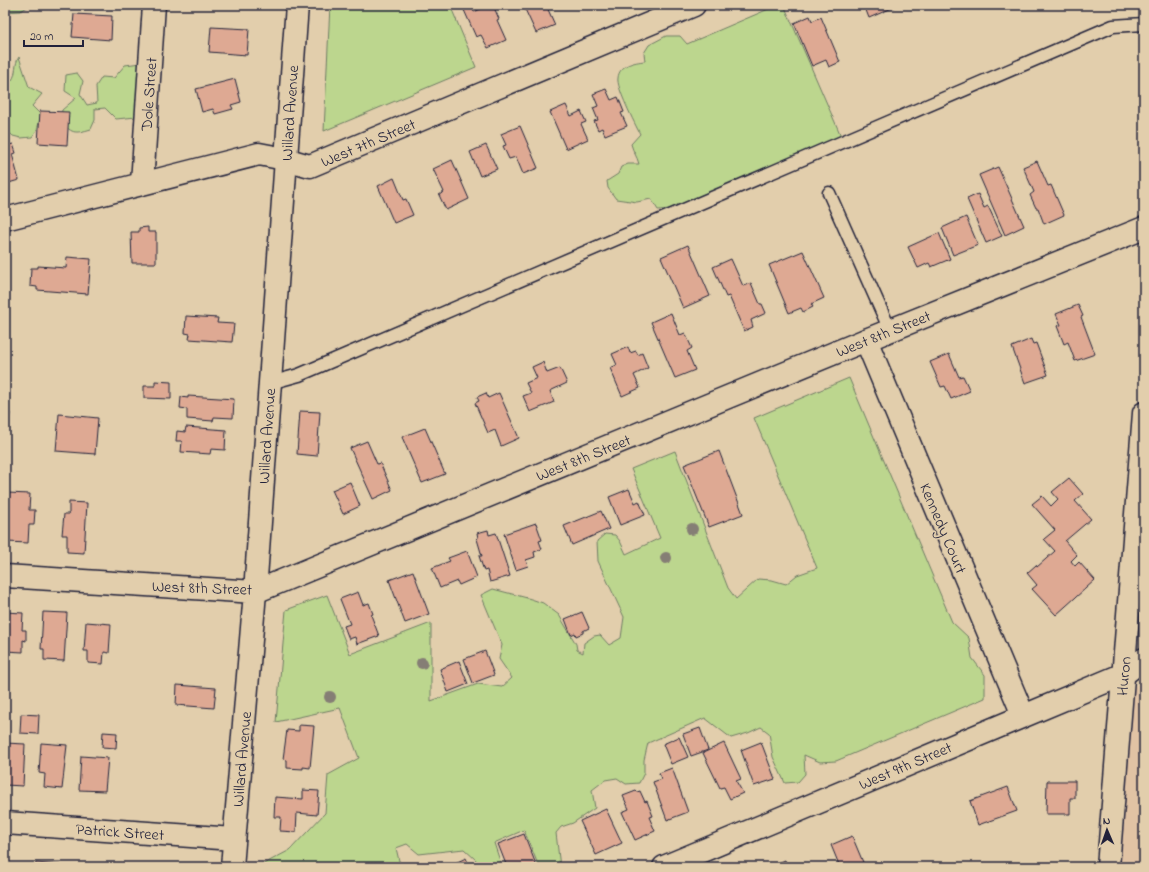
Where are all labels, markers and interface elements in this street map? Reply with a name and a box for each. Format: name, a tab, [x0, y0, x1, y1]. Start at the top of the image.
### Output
scale bar	[24, 22, 83, 48]
text: 20 m	[30, 28, 53, 46]
street label: Dole Street	[135, 56, 165, 133]
street label: Willard Avenue	[276, 64, 306, 162]
street label: West 7th Street	[318, 113, 421, 175]
street label: West 8th Street	[833, 305, 935, 365]
street label: Willard Avenue	[253, 387, 283, 485]
street label: West 8th Street	[533, 429, 635, 489]
street label: Kennedy Court	[912, 480, 972, 578]
street label: West 8th Street	[151, 575, 253, 603]
street label: Huron	[1111, 655, 1139, 697]
street label: Willard Avenue	[227, 710, 259, 808]
street label: West 9th Street	[855, 736, 957, 797]
north arrow	[1087, 810, 1127, 850]
text: N	[1103, 813, 1111, 829]
street label: Patrick Street	[75, 818, 166, 848]

